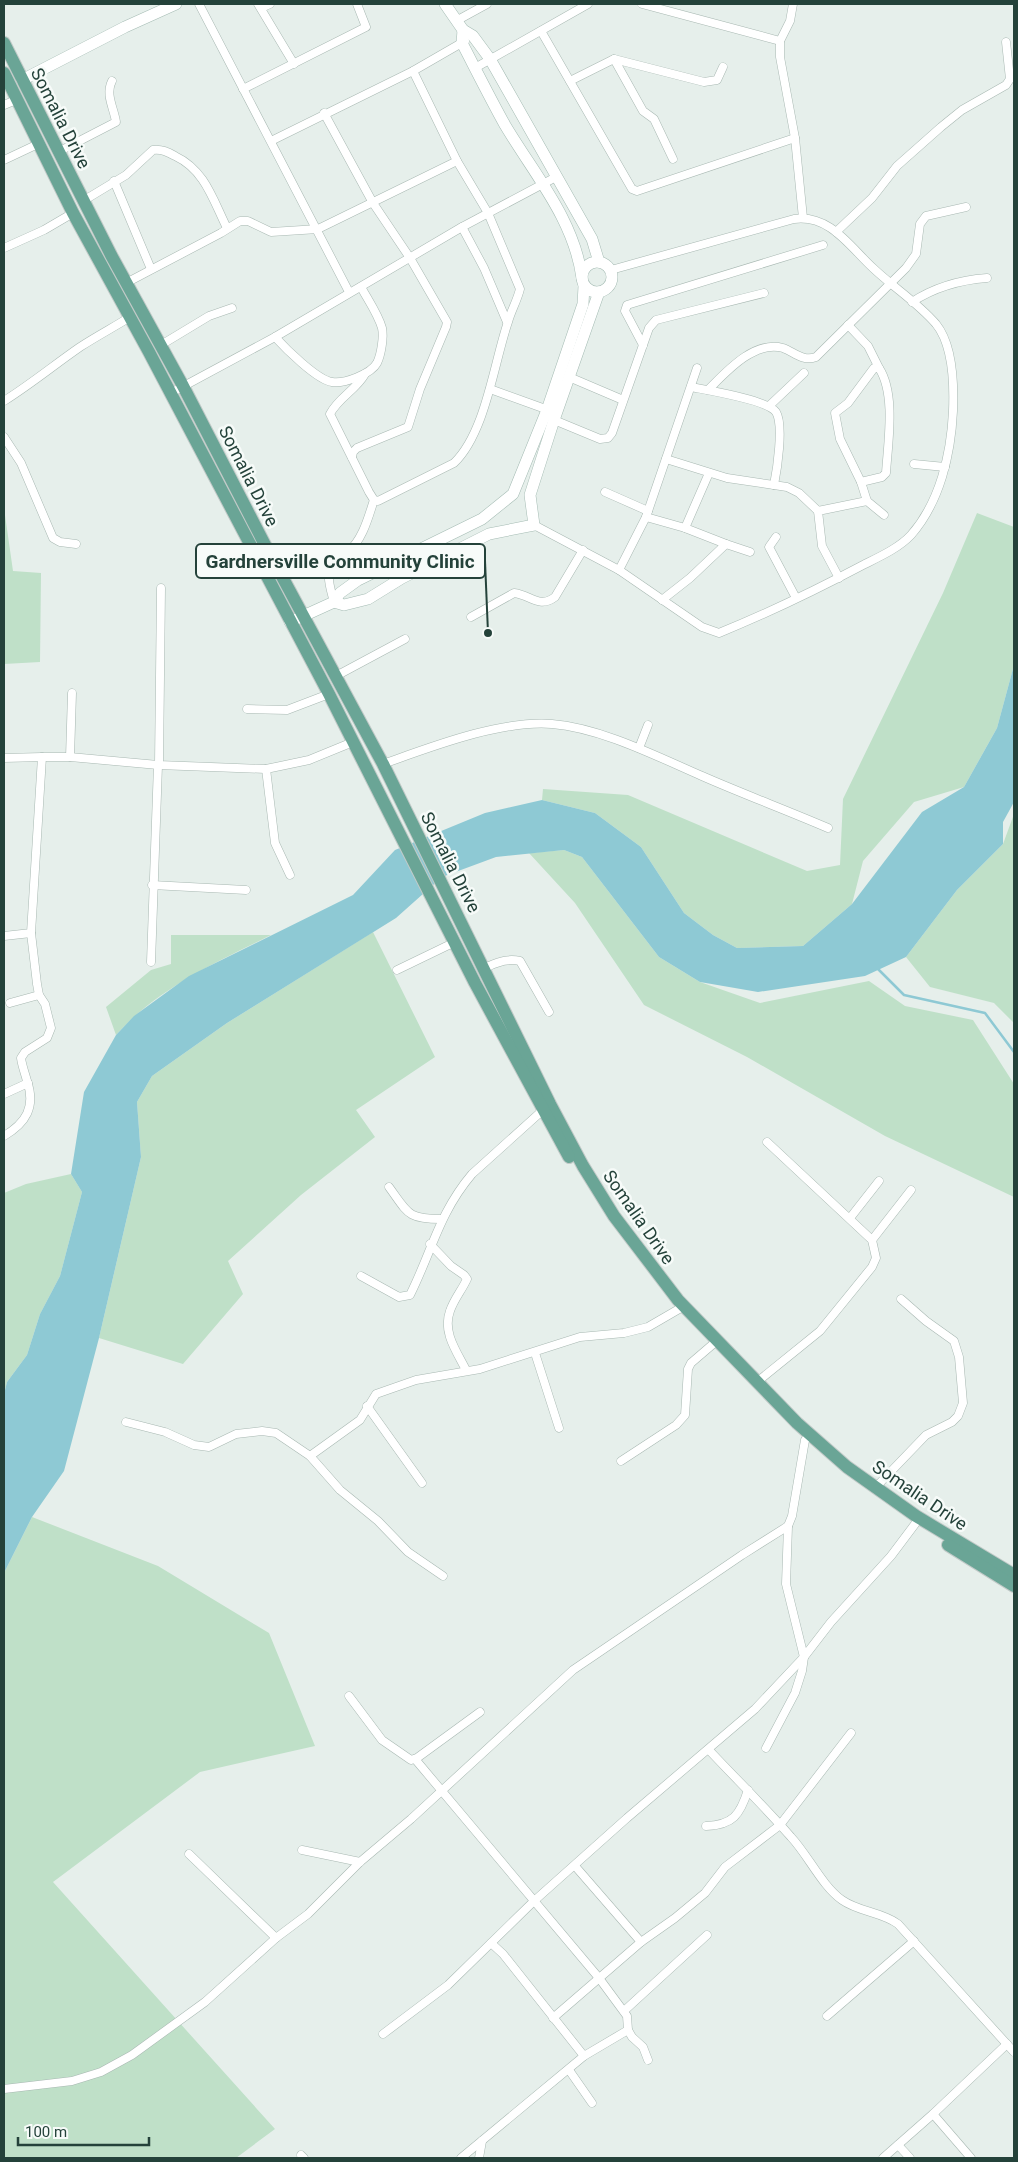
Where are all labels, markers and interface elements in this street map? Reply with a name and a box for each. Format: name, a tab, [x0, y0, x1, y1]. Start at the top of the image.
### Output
street label: Somalia Drive	[27, 64, 95, 172]
street label: Somalia Drive	[215, 422, 283, 530]
callout: Gardnersville Community Clinic	[196, 544, 485, 578]
text: Gardnersville Community Clinic	[205, 550, 475, 573]
street label: Somalia Drive	[417, 808, 485, 916]
street label: Somalia Drive	[599, 1166, 679, 1268]
street label: Somalia Drive	[869, 1456, 971, 1534]
scale bar	[18, 2114, 149, 2146]
text: 100 m	[25, 2123, 67, 2141]

